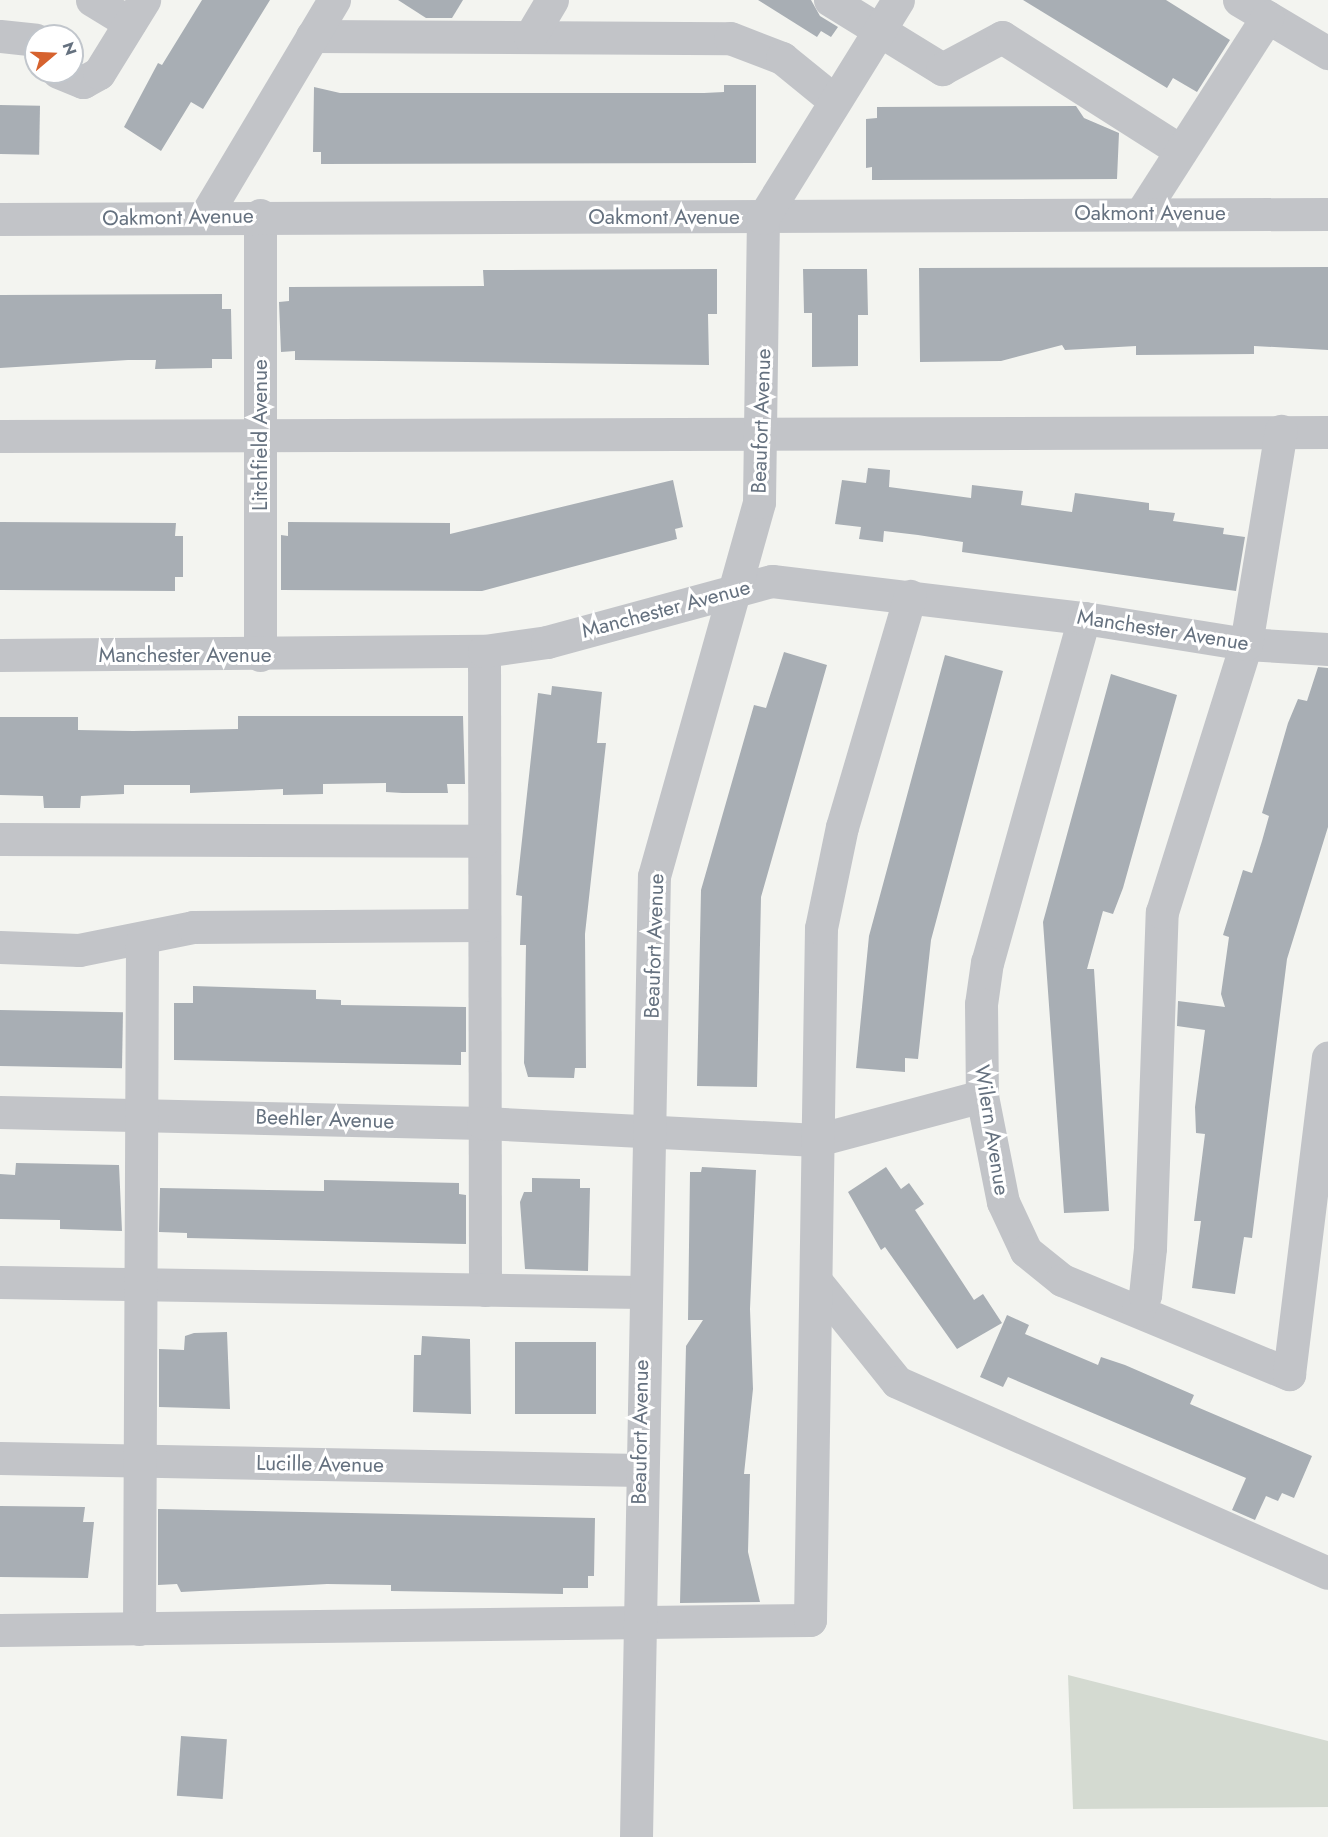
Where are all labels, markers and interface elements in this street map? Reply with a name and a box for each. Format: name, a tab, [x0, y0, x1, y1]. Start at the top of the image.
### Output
north arrow	[24, 24, 84, 84]
text: N	[57, 39, 83, 58]
street label: Oakmont Avenue	[1074, 200, 1226, 226]
street label: Oakmont Avenue	[102, 203, 254, 231]
street label: Oakmont Avenue	[588, 204, 740, 230]
street label: Beaufort Avenue	[746, 348, 776, 494]
street label: Litchfield Avenue	[247, 359, 273, 511]
street label: Manchester Avenue	[579, 574, 753, 644]
street label: Manchester Avenue	[1075, 604, 1251, 656]
street label: Manchester Avenue	[98, 642, 272, 668]
street label: Beaufort Avenue	[639, 873, 669, 1019]
street label: Wilern Avenue	[969, 1063, 1015, 1197]
street label: Beehler Avenue	[255, 1104, 395, 1134]
street label: Beaufort Avenue	[626, 1359, 654, 1505]
street label: Lucille Avenue	[256, 1450, 384, 1478]

